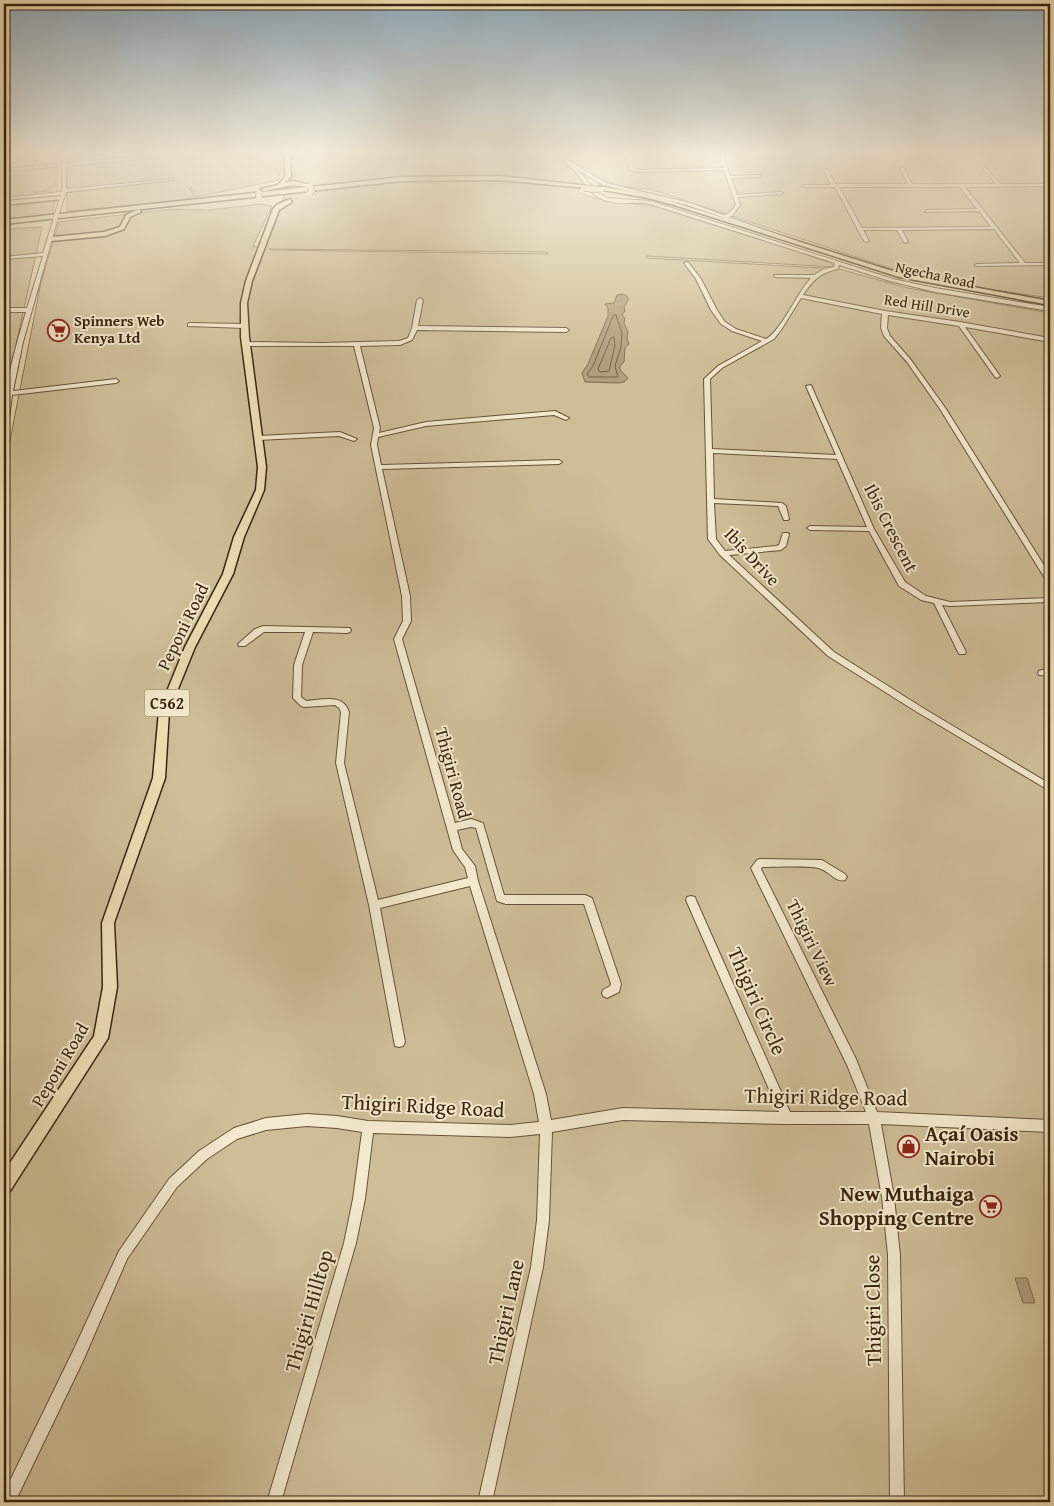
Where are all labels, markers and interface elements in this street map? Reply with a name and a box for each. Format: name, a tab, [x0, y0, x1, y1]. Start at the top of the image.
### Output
street label: Ngecha Road	[893, 256, 977, 293]
street label: Red Hill Drive	[883, 288, 971, 323]
place label: Spinners Web Kenya Ltd	[74, 310, 165, 348]
supermarket icon: Spinners Web Kenya Ltd	[46, 318, 70, 342]
street label: Ibis Crescent	[858, 479, 926, 577]
street label: Ibis Drive	[718, 521, 787, 592]
street label: Peponi Road	[150, 578, 215, 675]
road number: C562	[144, 690, 190, 716]
street label: Thigiri Road	[428, 724, 479, 822]
street label: Thigiri View	[780, 895, 845, 991]
street label: Thigiri Circle	[720, 942, 795, 1060]
street label: Peponi Road	[24, 1017, 96, 1112]
street label: Thigiri Ridge Road	[744, 1080, 909, 1113]
street label: Thigiri Ridge Road	[341, 1086, 506, 1125]
place label: Açaí Oasis Nairobi	[925, 1118, 1019, 1173]
shop icon: Açaí Oasis Nairobi	[897, 1134, 921, 1158]
place label: New Muthaiga Shopping Centre	[819, 1178, 974, 1233]
supermarket icon: New Muthaiga Shopping Centre	[978, 1194, 1002, 1218]
street label: Thigiri Hilltop	[276, 1246, 341, 1376]
street label: Thigiri Close	[856, 1254, 889, 1366]
street label: Thigiri Lane	[479, 1256, 532, 1367]

